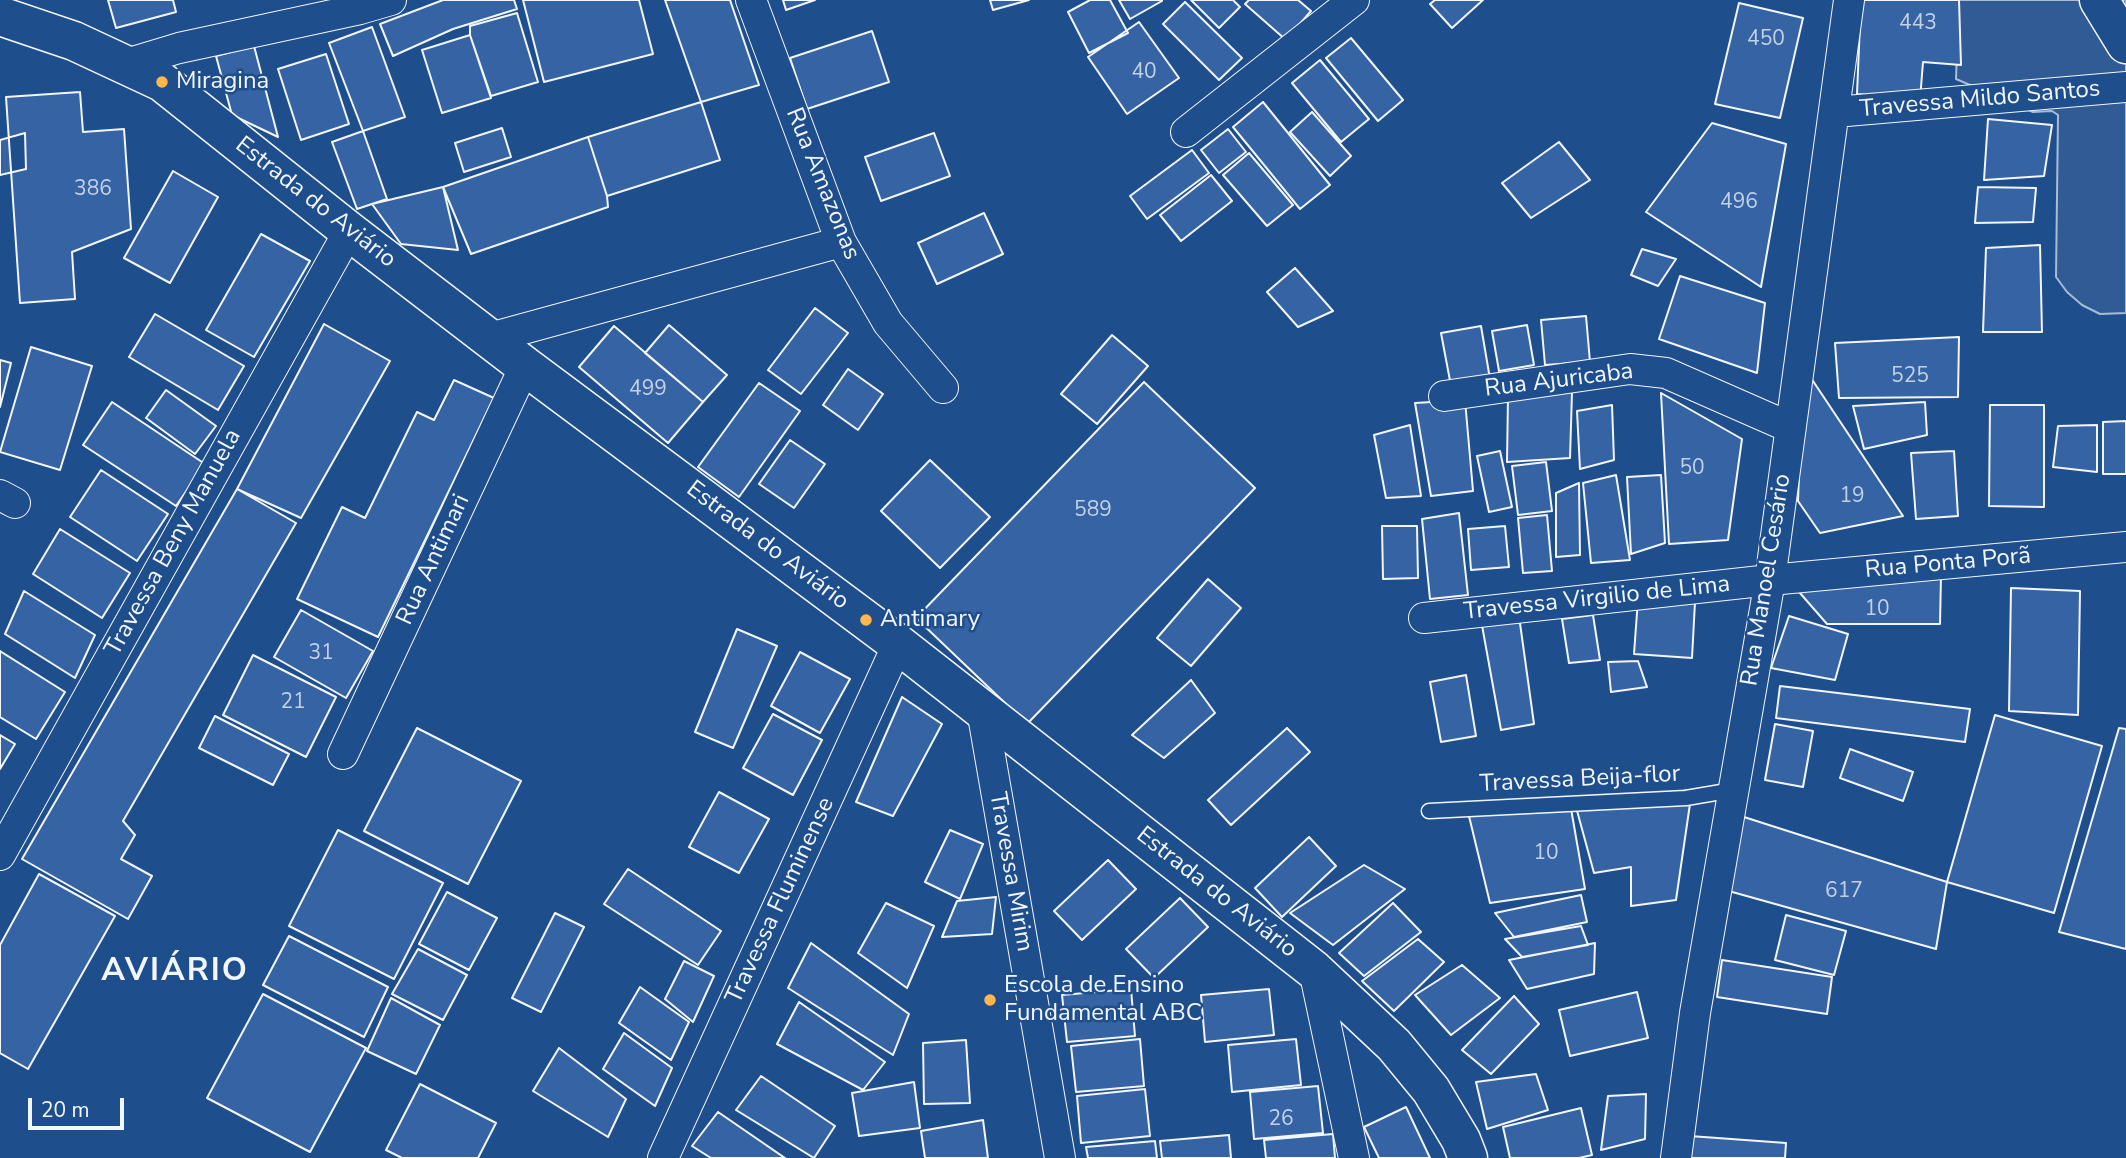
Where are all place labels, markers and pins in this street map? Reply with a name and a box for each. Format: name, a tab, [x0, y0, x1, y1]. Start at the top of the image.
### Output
place label: Miragina	[176, 68, 269, 96]
marker: Miragina	[154, 74, 170, 90]
place label: Antimary	[880, 606, 980, 634]
marker: Antimary	[858, 612, 874, 628]
place label: Escola de Ensino Fundamental ABC	[1004, 972, 1202, 1028]
marker: Escola de Ensino Fundamental ABC	[982, 992, 998, 1008]

